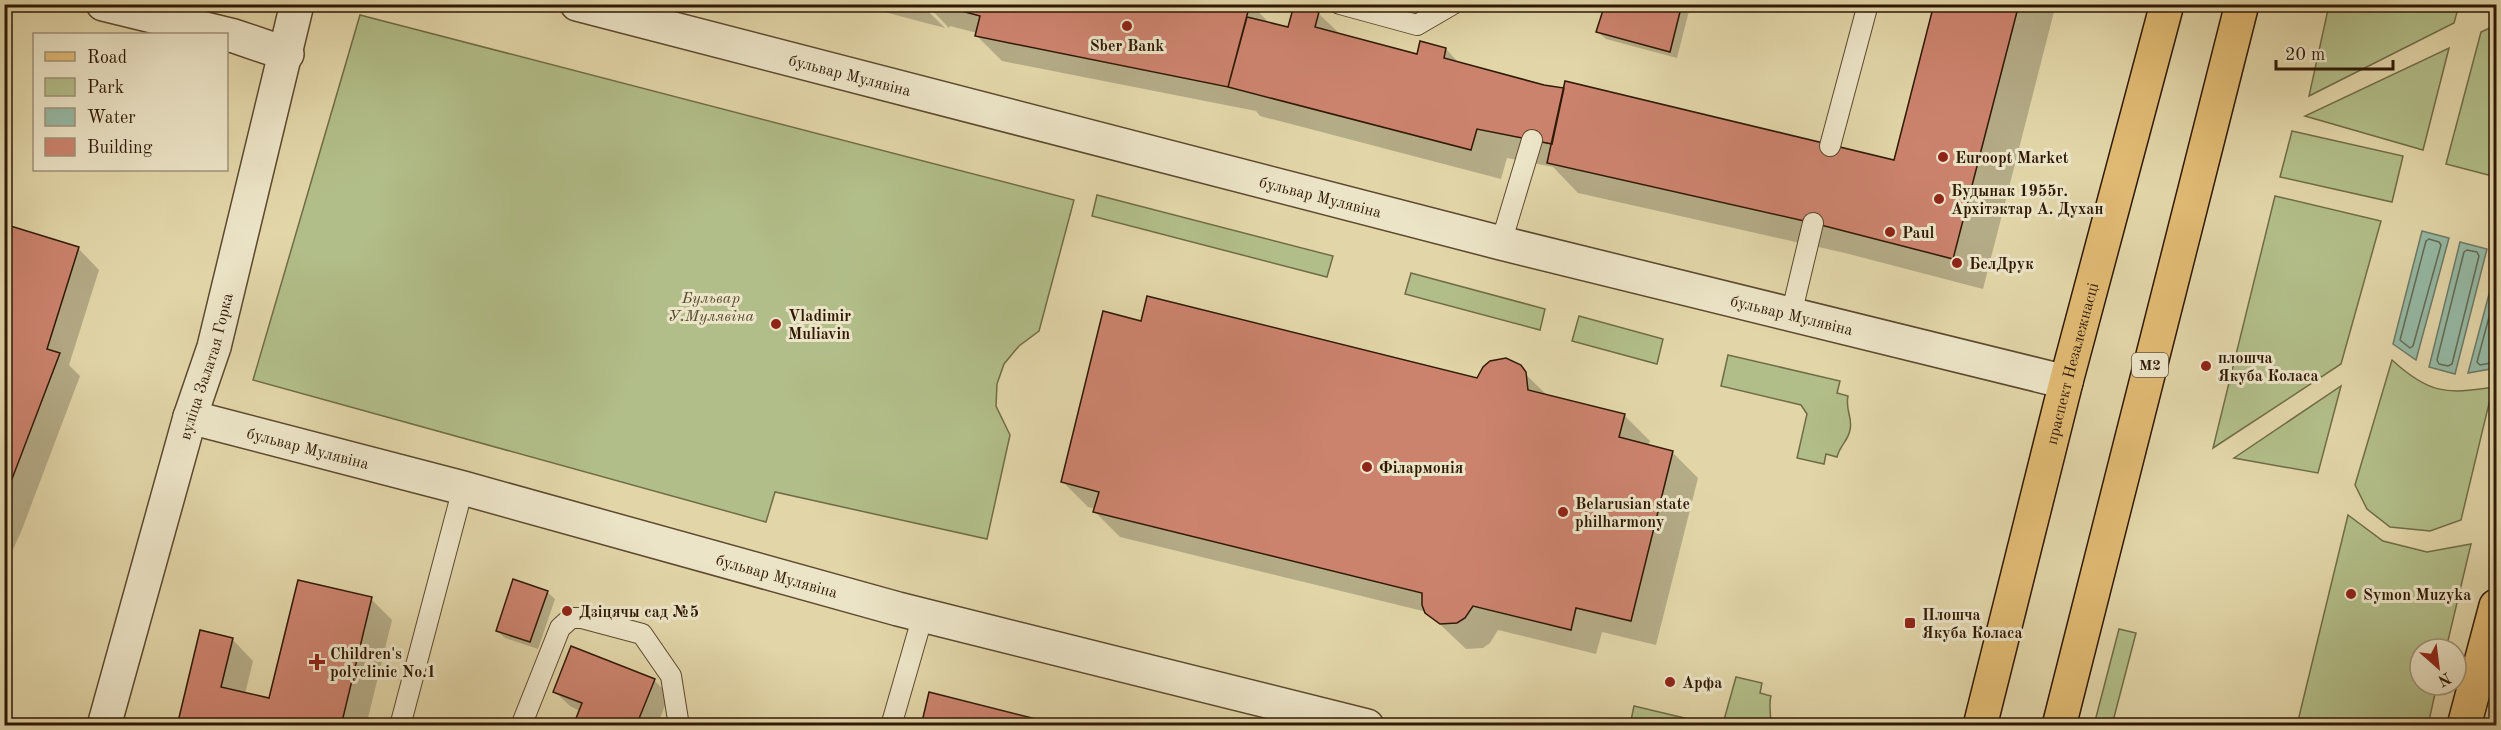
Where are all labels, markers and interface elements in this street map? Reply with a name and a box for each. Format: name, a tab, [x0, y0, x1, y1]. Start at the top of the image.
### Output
marker: Sber Bank	[1120, 19, 1134, 33]
legend	[33, 33, 228, 171]
scale bar	[2276, 33, 2393, 71]
place label: Sber Bank	[1090, 39, 1164, 55]
text: 20 m	[2285, 46, 2325, 64]
text: Road	[87, 49, 127, 67]
street label: бульвар Мулявіна	[787, 53, 912, 100]
text: Park	[87, 79, 124, 97]
text: Water	[87, 109, 136, 127]
text: Building	[87, 139, 153, 157]
marker: Euroopt Market	[1936, 150, 1950, 164]
place label: Euroopt Market	[1955, 151, 2069, 167]
street label: бульвар Мулявіна	[1257, 175, 1383, 222]
place label: Будынак 1955г. Архітэктар А. Духан	[1951, 184, 2104, 218]
marker: Будынак 1955г. Архітэктар А. Духан	[1932, 192, 1946, 206]
marker: Paul	[1883, 225, 1897, 239]
place label: Paul	[1902, 226, 1934, 242]
marker: БелДрук	[1950, 256, 1964, 270]
place label: БелДрук	[1969, 257, 2034, 273]
street label: праспект Незалежнасці	[2045, 281, 2102, 447]
park label: Бульвар У.Мулявіна	[668, 291, 755, 325]
street label: вуліца Залатая Горка	[178, 292, 237, 442]
street label: бульвар Мулявіна	[1729, 294, 1854, 339]
place label: Vladimir Muliavin	[788, 309, 851, 343]
marker: Vladimir Muliavin	[769, 317, 783, 331]
place label: плошча Якуба Коласа	[2218, 351, 2319, 385]
road number: М2	[2132, 353, 2168, 377]
marker: плошча Якуба Коласа	[2199, 359, 2213, 373]
street label: бульвар Мулявіна	[245, 426, 370, 473]
marker: Філармонія	[1360, 460, 1374, 474]
place label: Філармонія	[1379, 461, 1463, 477]
place label: Belarusian state philharmony	[1575, 497, 1690, 531]
marker: Belarusian state philharmony	[1556, 505, 1570, 519]
street label: бульвар Мулявіна	[714, 553, 839, 602]
marker: Symon Muzyka	[2344, 587, 2358, 601]
place label: Symon Muzyka	[2363, 588, 2471, 604]
marker: Дзіцячы сад №5	[560, 604, 574, 618]
place label: Дзіцячы сад №5	[579, 605, 699, 621]
place label: Плошча Якуба Коласа	[1922, 608, 2023, 642]
marker: Плошча Якуба Коласа	[1903, 616, 1917, 630]
north arrow	[2408, 637, 2468, 697]
place label: Children's polyclinic No.1	[330, 647, 436, 681]
marker: Children's polyclinic No.1	[308, 653, 326, 671]
text: N	[2434, 669, 2453, 689]
marker: Арфа	[1663, 675, 1677, 689]
place label: Арфа	[1682, 676, 1722, 692]

